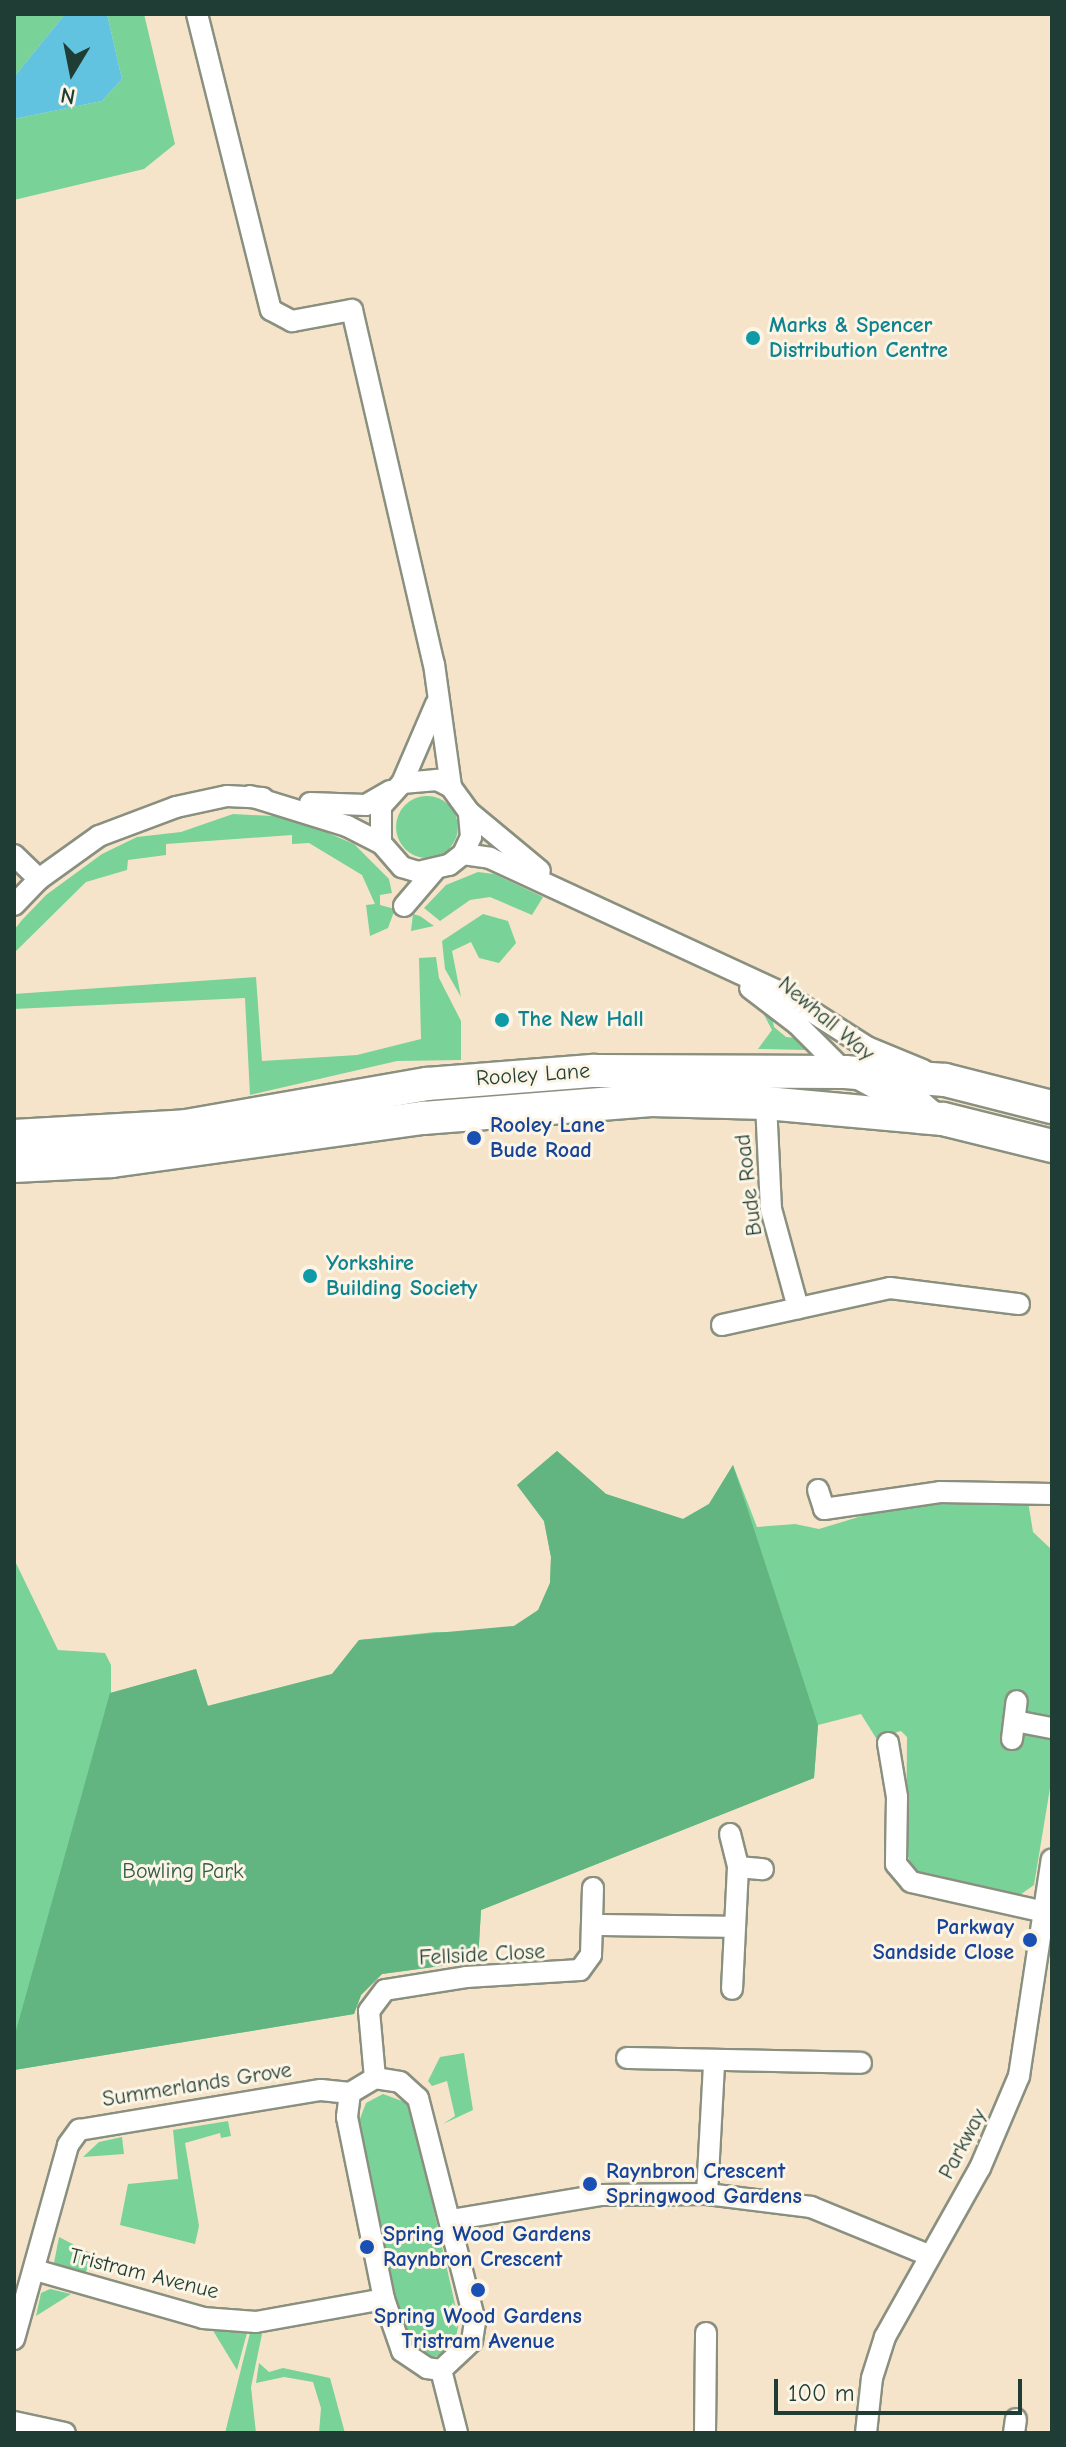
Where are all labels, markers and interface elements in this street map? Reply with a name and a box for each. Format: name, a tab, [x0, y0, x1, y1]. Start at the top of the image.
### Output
north arrow	[32, 32, 112, 112]
text: N	[59, 82, 77, 110]
place label: Marks & Spencer Distribution Centre	[769, 312, 948, 364]
marker: Marks & Spencer Distribution Centre	[744, 329, 762, 347]
street label: Newhall Way	[772, 971, 880, 1067]
place label: The New Hall	[518, 1007, 644, 1033]
marker: The New Hall	[493, 1011, 511, 1029]
street label: Rooley Lane	[475, 1058, 591, 1092]
place label: Rooley Lane Bude Road	[490, 1112, 605, 1164]
marker: Rooley Lane Bude Road	[465, 1129, 483, 1147]
street label: Bude Road	[730, 1133, 768, 1237]
place label: Yorkshire Building Society	[326, 1250, 477, 1302]
marker: Yorkshire Building Society	[301, 1267, 319, 1285]
park label: Bowling Park	[122, 1859, 244, 1885]
place label: Parkway Sandside Close	[873, 1914, 1014, 1966]
marker: Parkway Sandside Close	[1021, 1931, 1039, 1949]
street label: Fellside Close	[418, 1939, 546, 1971]
street label: Summerlands Grove	[100, 2057, 294, 2113]
street label: Parkway	[933, 2104, 993, 2184]
place label: Raynbron Crescent Springwood Gardens	[606, 2158, 802, 2210]
marker: Raynbron Crescent Springwood Gardens	[581, 2175, 599, 2193]
place label: Spring Wood Gardens Raynbron Crescent	[383, 2221, 591, 2272]
marker: Spring Wood Gardens Raynbron Crescent	[358, 2238, 376, 2256]
street label: Tristram Avenue	[67, 2243, 221, 2305]
marker: Spring Wood Gardens Tristram Avenue	[469, 2281, 487, 2299]
place label: Spring Wood Gardens Tristram Avenue	[374, 2303, 582, 2354]
scale bar	[778, 2363, 1026, 2413]
text: 100 m	[788, 2379, 855, 2407]

